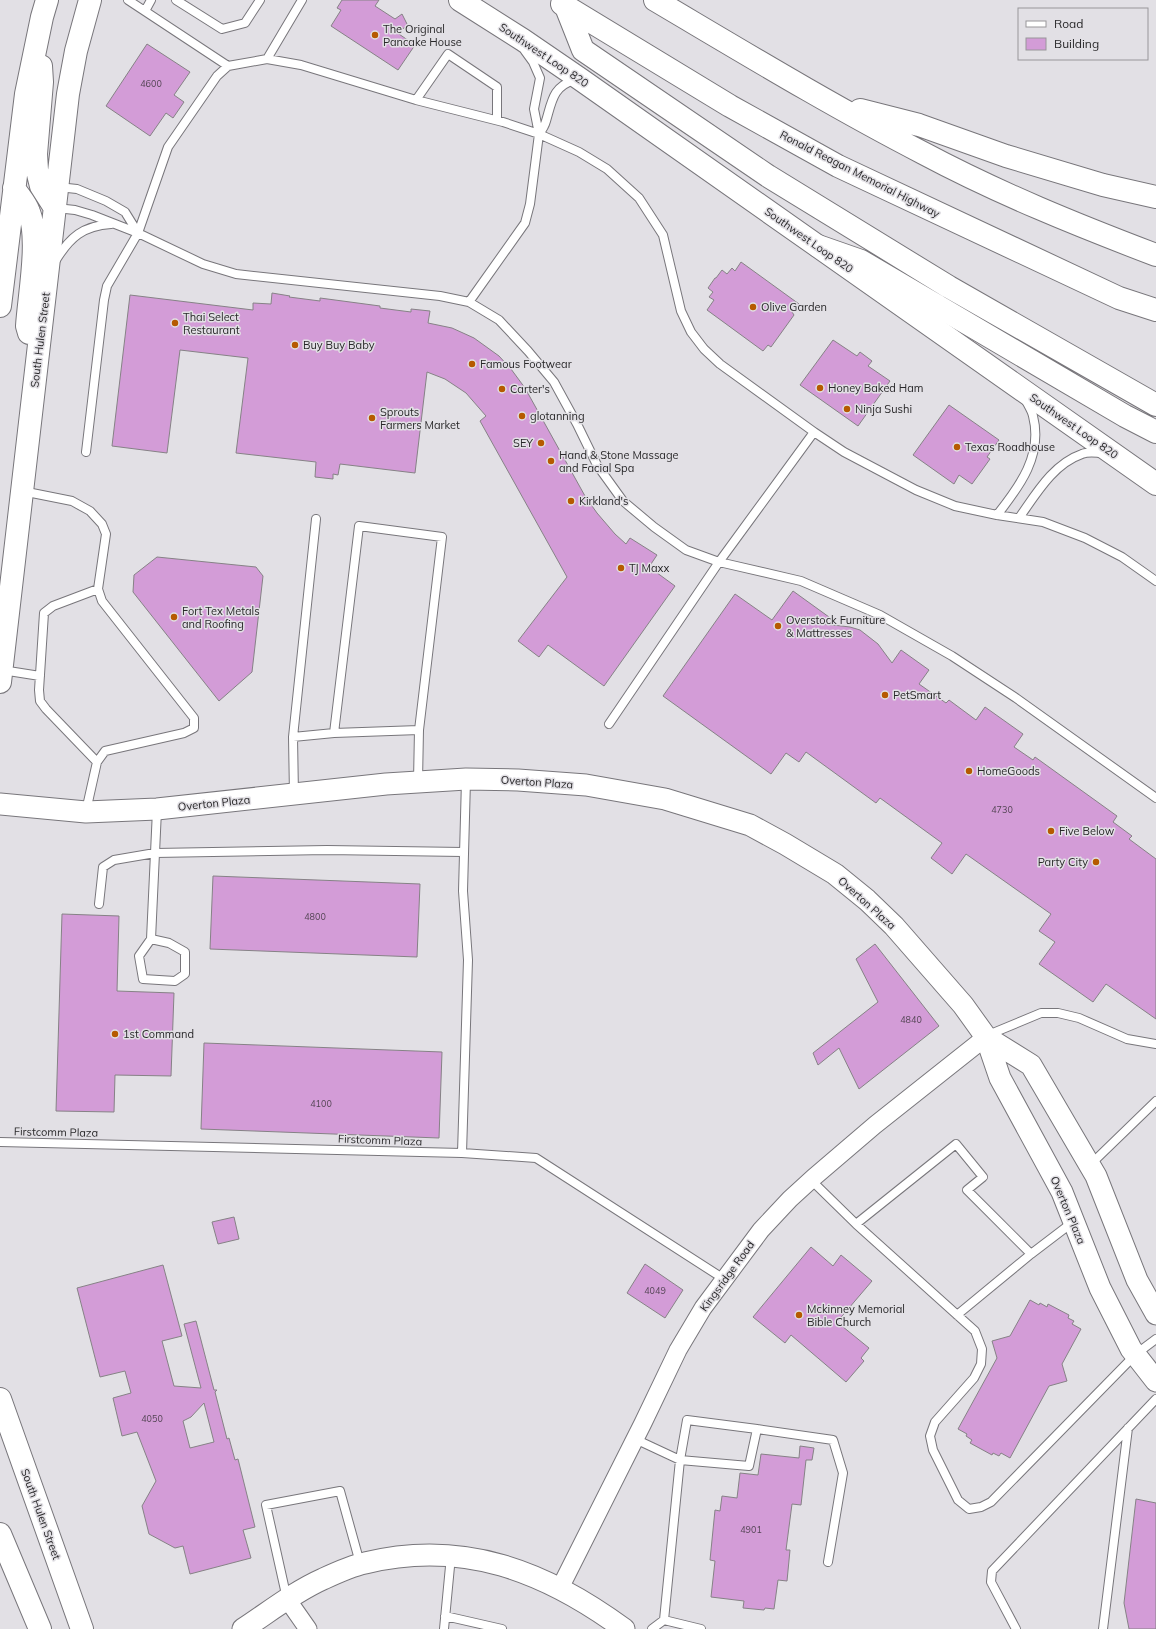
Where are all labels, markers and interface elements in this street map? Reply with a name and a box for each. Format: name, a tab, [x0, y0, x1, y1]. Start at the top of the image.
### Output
legend	[1018, 8, 1148, 60]
text: Road	[1054, 16, 1083, 31]
street label: Southwest Loop 820	[497, 20, 592, 90]
place label: The Original Pancake House	[383, 22, 462, 49]
marker: The Original Pancake House	[370, 30, 380, 40]
text: Building	[1054, 36, 1099, 51]
house number: 4600	[140, 78, 162, 89]
street label: Ronald Reagan Memorial Highway	[778, 127, 942, 221]
street label: Southwest Loop 820	[762, 204, 856, 276]
street label: South Hulen Street	[27, 291, 53, 388]
place label: Olive Garden	[761, 300, 827, 314]
marker: Olive Garden	[748, 302, 758, 312]
place label: Thai Select Restaurant	[183, 310, 240, 337]
marker: Thai Select Restaurant	[170, 318, 180, 328]
place label: Buy Buy Baby	[303, 338, 375, 352]
marker: Buy Buy Baby	[290, 340, 300, 350]
place label: Famous Footwear	[480, 357, 572, 371]
marker: Famous Footwear	[467, 359, 477, 369]
place label: Honey Baked Ham	[828, 381, 924, 395]
place label: Carter's	[510, 382, 550, 396]
marker: Honey Baked Ham	[815, 383, 825, 393]
marker: Carter's	[497, 384, 507, 394]
street label: Southwest Loop 820	[1027, 390, 1121, 462]
place label: Ninja Sushi	[855, 402, 912, 416]
marker: Ninja Sushi	[842, 404, 852, 414]
place label: Sprouts Farmers Market	[380, 405, 460, 432]
place label: glotanning	[530, 409, 585, 423]
marker: glotanning	[517, 411, 527, 421]
marker: Sprouts Farmers Market	[367, 413, 377, 423]
place label: SEY	[513, 436, 533, 450]
marker: SEY	[536, 438, 546, 448]
place label: Texas Roadhouse	[965, 440, 1055, 454]
marker: Texas Roadhouse	[952, 442, 962, 452]
place label: Hand & Stone Massage and Facial Spa	[559, 448, 679, 475]
marker: Hand & Stone Massage and Facial Spa	[546, 456, 556, 466]
place label: Kirkland's	[579, 494, 628, 508]
marker: Kirkland's	[566, 496, 576, 506]
place label: TJ Maxx	[629, 561, 669, 575]
marker: TJ Maxx	[616, 563, 626, 573]
place label: Fort Tex Metals and Roofing	[182, 604, 260, 631]
marker: Fort Tex Metals and Roofing	[169, 612, 179, 622]
place label: Overstock Furniture & Mattresses	[786, 613, 885, 640]
marker: Overstock Furniture & Mattresses	[773, 621, 783, 631]
place label: PetSmart	[893, 688, 941, 702]
marker: PetSmart	[880, 690, 890, 700]
place label: HomeGoods	[977, 764, 1040, 778]
marker: HomeGoods	[964, 766, 974, 776]
street label: Overton Plaza	[500, 772, 574, 792]
street label: Overton Plaza	[177, 792, 251, 814]
house number: 4730	[991, 804, 1013, 815]
place label: Five Below	[1059, 824, 1115, 838]
marker: Five Below	[1046, 826, 1056, 836]
place label: Party City	[1038, 855, 1088, 869]
marker: Party City	[1091, 857, 1101, 867]
street label: Overton Plaza	[835, 874, 899, 932]
house number: 4800	[304, 911, 326, 922]
house number: 4840	[900, 1014, 922, 1025]
place label: 1st Command	[123, 1027, 194, 1041]
marker: 1st Command	[110, 1029, 120, 1039]
house number: 4100	[310, 1098, 332, 1109]
street label: Firstcomm Plaza	[14, 1124, 98, 1140]
street label: Firstcomm Plaza	[338, 1132, 422, 1148]
street label: Overton Plaza	[1047, 1174, 1089, 1246]
street label: Kingsridge Road	[697, 1238, 757, 1314]
house number: 4049	[644, 1285, 666, 1296]
place label: Mckinney Memorial Bible Church	[807, 1302, 905, 1329]
marker: Mckinney Memorial Bible Church	[794, 1310, 804, 1320]
house number: 4050	[141, 1413, 163, 1424]
street label: South Hulen Street	[18, 1467, 64, 1562]
house number: 4901	[740, 1524, 762, 1535]

